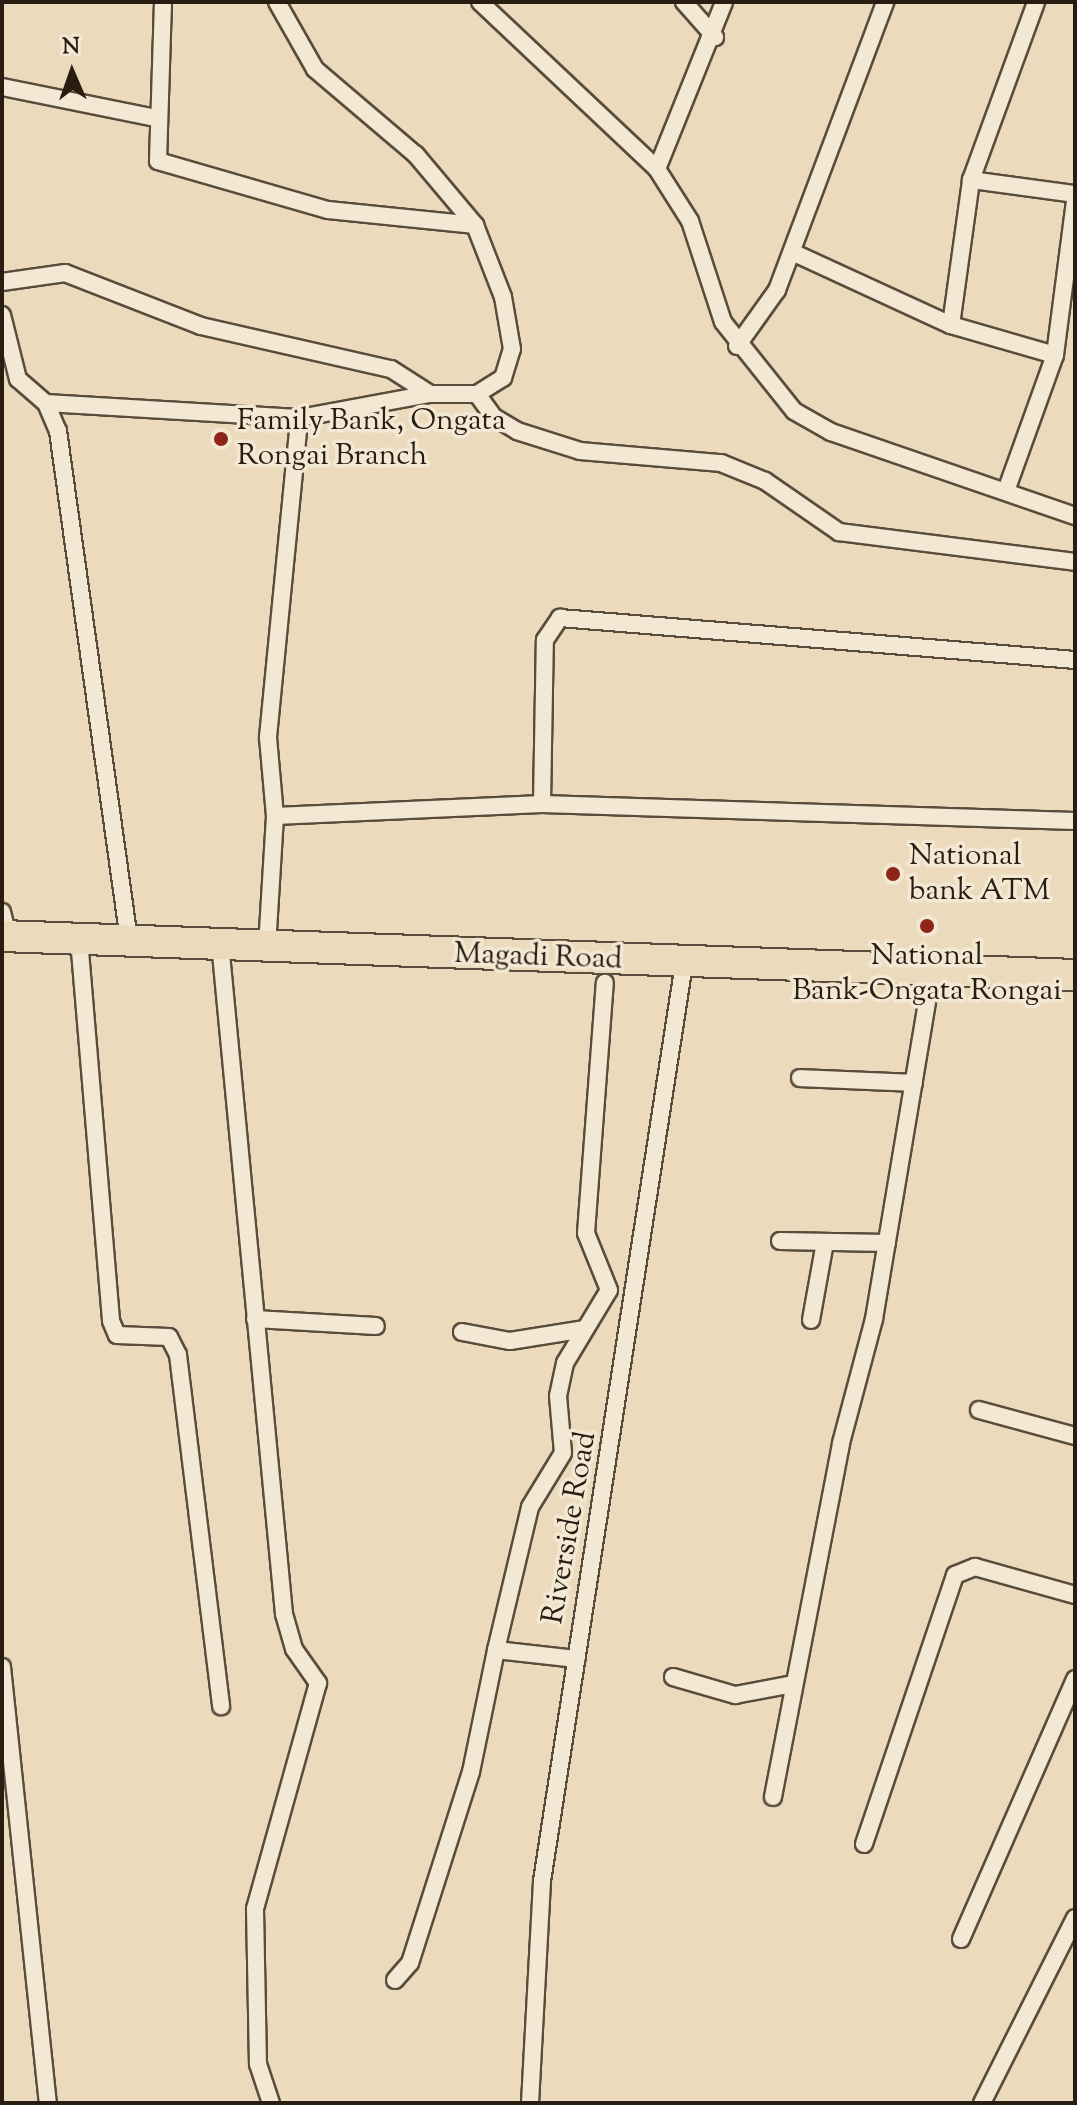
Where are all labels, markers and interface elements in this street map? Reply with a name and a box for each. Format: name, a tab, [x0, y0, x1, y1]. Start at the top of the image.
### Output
north arrow	[32, 32, 112, 112]
text: N	[62, 32, 80, 64]
place label: Family Bank, Ongata Rongai Branch	[237, 404, 506, 474]
marker: Family Bank, Ongata Rongai Branch	[212, 430, 230, 448]
place label: National bank ATM	[909, 839, 1050, 910]
marker: National bank ATM	[884, 865, 902, 883]
marker: National Bank-Ongata Rongai	[918, 917, 936, 935]
street label: Magadi Road	[453, 937, 623, 979]
place label: National Bank-Ongata Rongai	[792, 939, 1062, 1010]
street label: Riverside Road	[536, 1429, 606, 1627]

